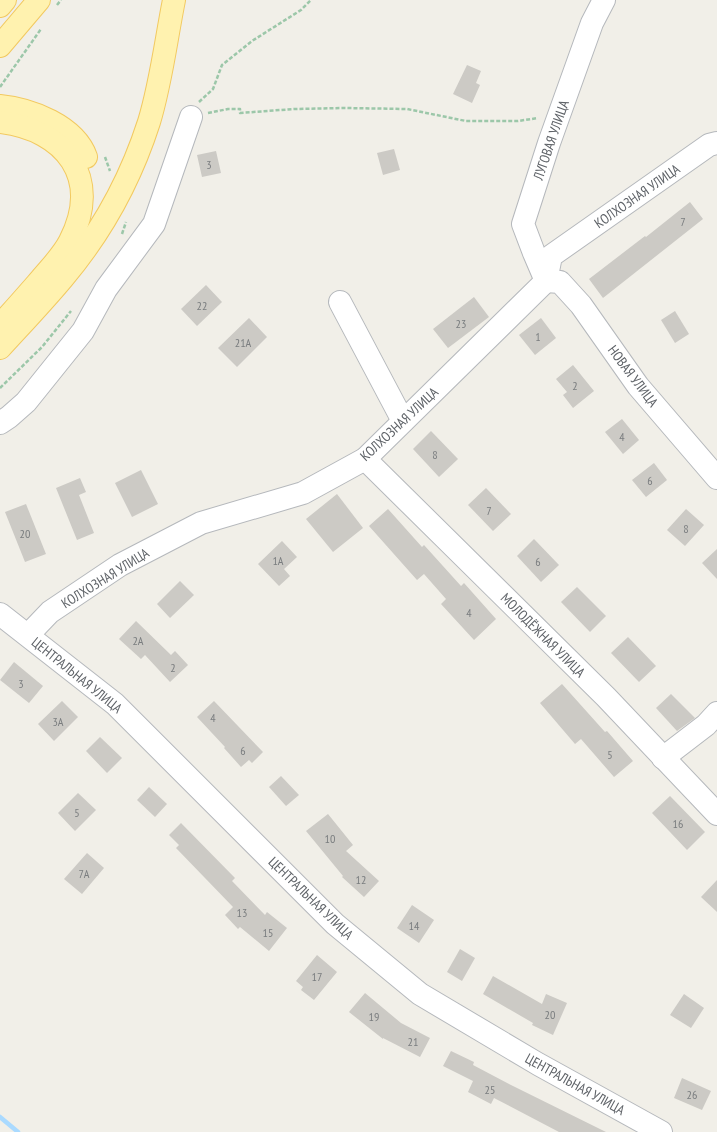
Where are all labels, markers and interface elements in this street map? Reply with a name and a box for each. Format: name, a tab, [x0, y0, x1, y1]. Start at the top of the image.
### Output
street label: ЛУГОВАЯ УЛИЦА	[529, 97, 573, 183]
house number: 3	[206, 157, 212, 172]
street label: КОЛХОЗНАЯ УЛИЦА	[591, 160, 684, 232]
house number: 7	[680, 214, 686, 229]
house number: 22	[197, 298, 207, 313]
house number: 23	[456, 316, 466, 331]
house number: 1	[535, 329, 541, 344]
house number: 21А	[235, 335, 252, 350]
street label: НОВАЯ УЛИЦА	[604, 342, 662, 411]
house number: 2	[572, 378, 578, 393]
street label: КОЛХОЗНАЯ УЛИЦА	[356, 383, 442, 465]
house number: 4	[619, 429, 625, 444]
house number: 8	[432, 447, 438, 462]
house number: 6	[647, 473, 653, 488]
house number: 7	[486, 503, 492, 518]
house number: 8	[683, 521, 689, 536]
house number: 20	[20, 526, 30, 541]
street label: КОЛХОЗНАЯ УЛИЦА	[58, 544, 153, 612]
house number: 1А	[272, 553, 284, 568]
house number: 6	[535, 554, 541, 569]
street label: МОЛОДЁЖНАЯ УЛИЦА	[497, 589, 589, 681]
house number: 4	[466, 605, 472, 620]
street label: ЦЕНТРАЛЬНАЯ УЛИЦА	[28, 633, 126, 717]
house number: 2А	[132, 633, 144, 648]
house number: 2	[170, 660, 176, 675]
house number: 3	[18, 676, 24, 691]
house number: 4	[210, 710, 216, 725]
house number: 3А	[52, 714, 64, 729]
house number: 6	[240, 743, 246, 758]
house number: 5	[607, 747, 613, 762]
house number: 5	[74, 805, 80, 820]
house number: 16	[673, 816, 683, 831]
house number: 10	[325, 831, 335, 846]
street label: ЦЕНТРАЛЬНАЯ УЛИЦА	[265, 853, 358, 943]
house number: 7А	[78, 866, 90, 881]
house number: 12	[356, 872, 366, 887]
house number: 13	[237, 905, 247, 920]
house number: 14	[409, 918, 420, 933]
house number: 15	[263, 925, 273, 940]
house number: 17	[312, 969, 322, 984]
house number: 20	[545, 1007, 555, 1022]
house number: 19	[369, 1009, 379, 1024]
house number: 21	[408, 1034, 418, 1049]
street label: ЦЕНТРАЛЬНАЯ УЛИЦА	[522, 1049, 628, 1119]
house number: 25	[485, 1082, 495, 1097]
house number: 26	[687, 1087, 697, 1102]

